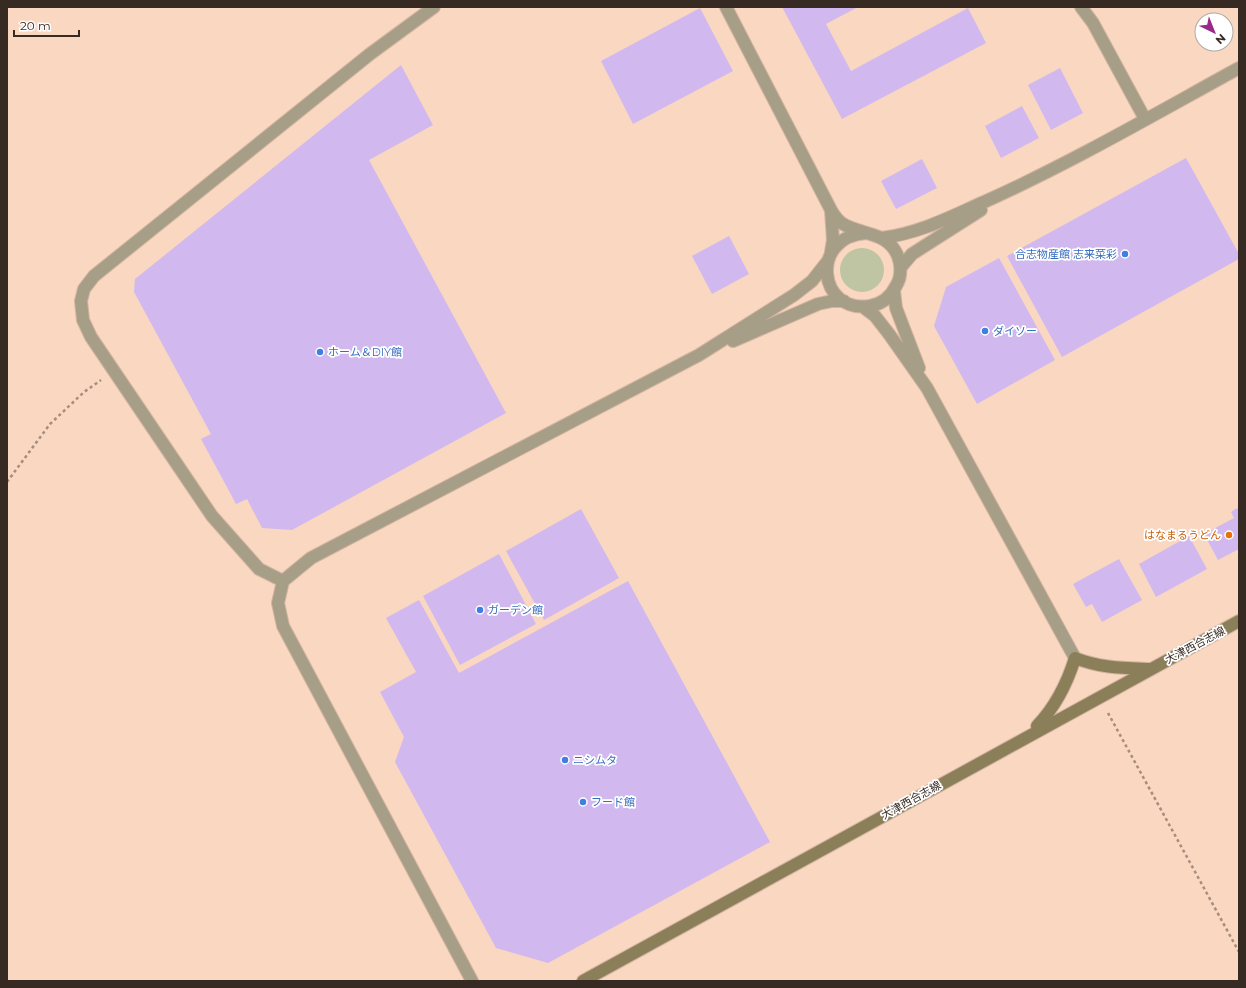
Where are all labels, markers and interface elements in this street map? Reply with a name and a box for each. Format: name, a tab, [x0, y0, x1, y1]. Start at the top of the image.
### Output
scale bar	[14, 12, 79, 38]
north arrow	[1194, 12, 1234, 52]
text: 20 m	[20, 18, 51, 33]
text: N	[1213, 31, 1229, 47]
place label: 合志物産館 志来菜彩	[1015, 247, 1117, 261]
marker: 合志物産館 志来菜彩	[1120, 249, 1130, 259]
place label: ダイソー	[993, 324, 1037, 338]
marker: ダイソー	[980, 326, 990, 336]
place label: ホーム＆DIY館	[328, 345, 402, 359]
marker: ホーム＆DIY館	[315, 347, 325, 357]
place label: はなまるうどん	[1144, 528, 1221, 542]
marker: はなまるうどん	[1224, 530, 1234, 540]
place label: ガーデン館	[488, 603, 543, 617]
marker: ガーデン館	[475, 605, 485, 615]
street label: 大津西合志線	[1163, 623, 1227, 667]
place label: ニシムタ	[573, 753, 617, 767]
marker: ニシムタ	[560, 755, 570, 765]
street label: 大津西合志線	[879, 778, 943, 822]
place label: フード館	[591, 795, 635, 809]
marker: フード館	[578, 797, 588, 807]

